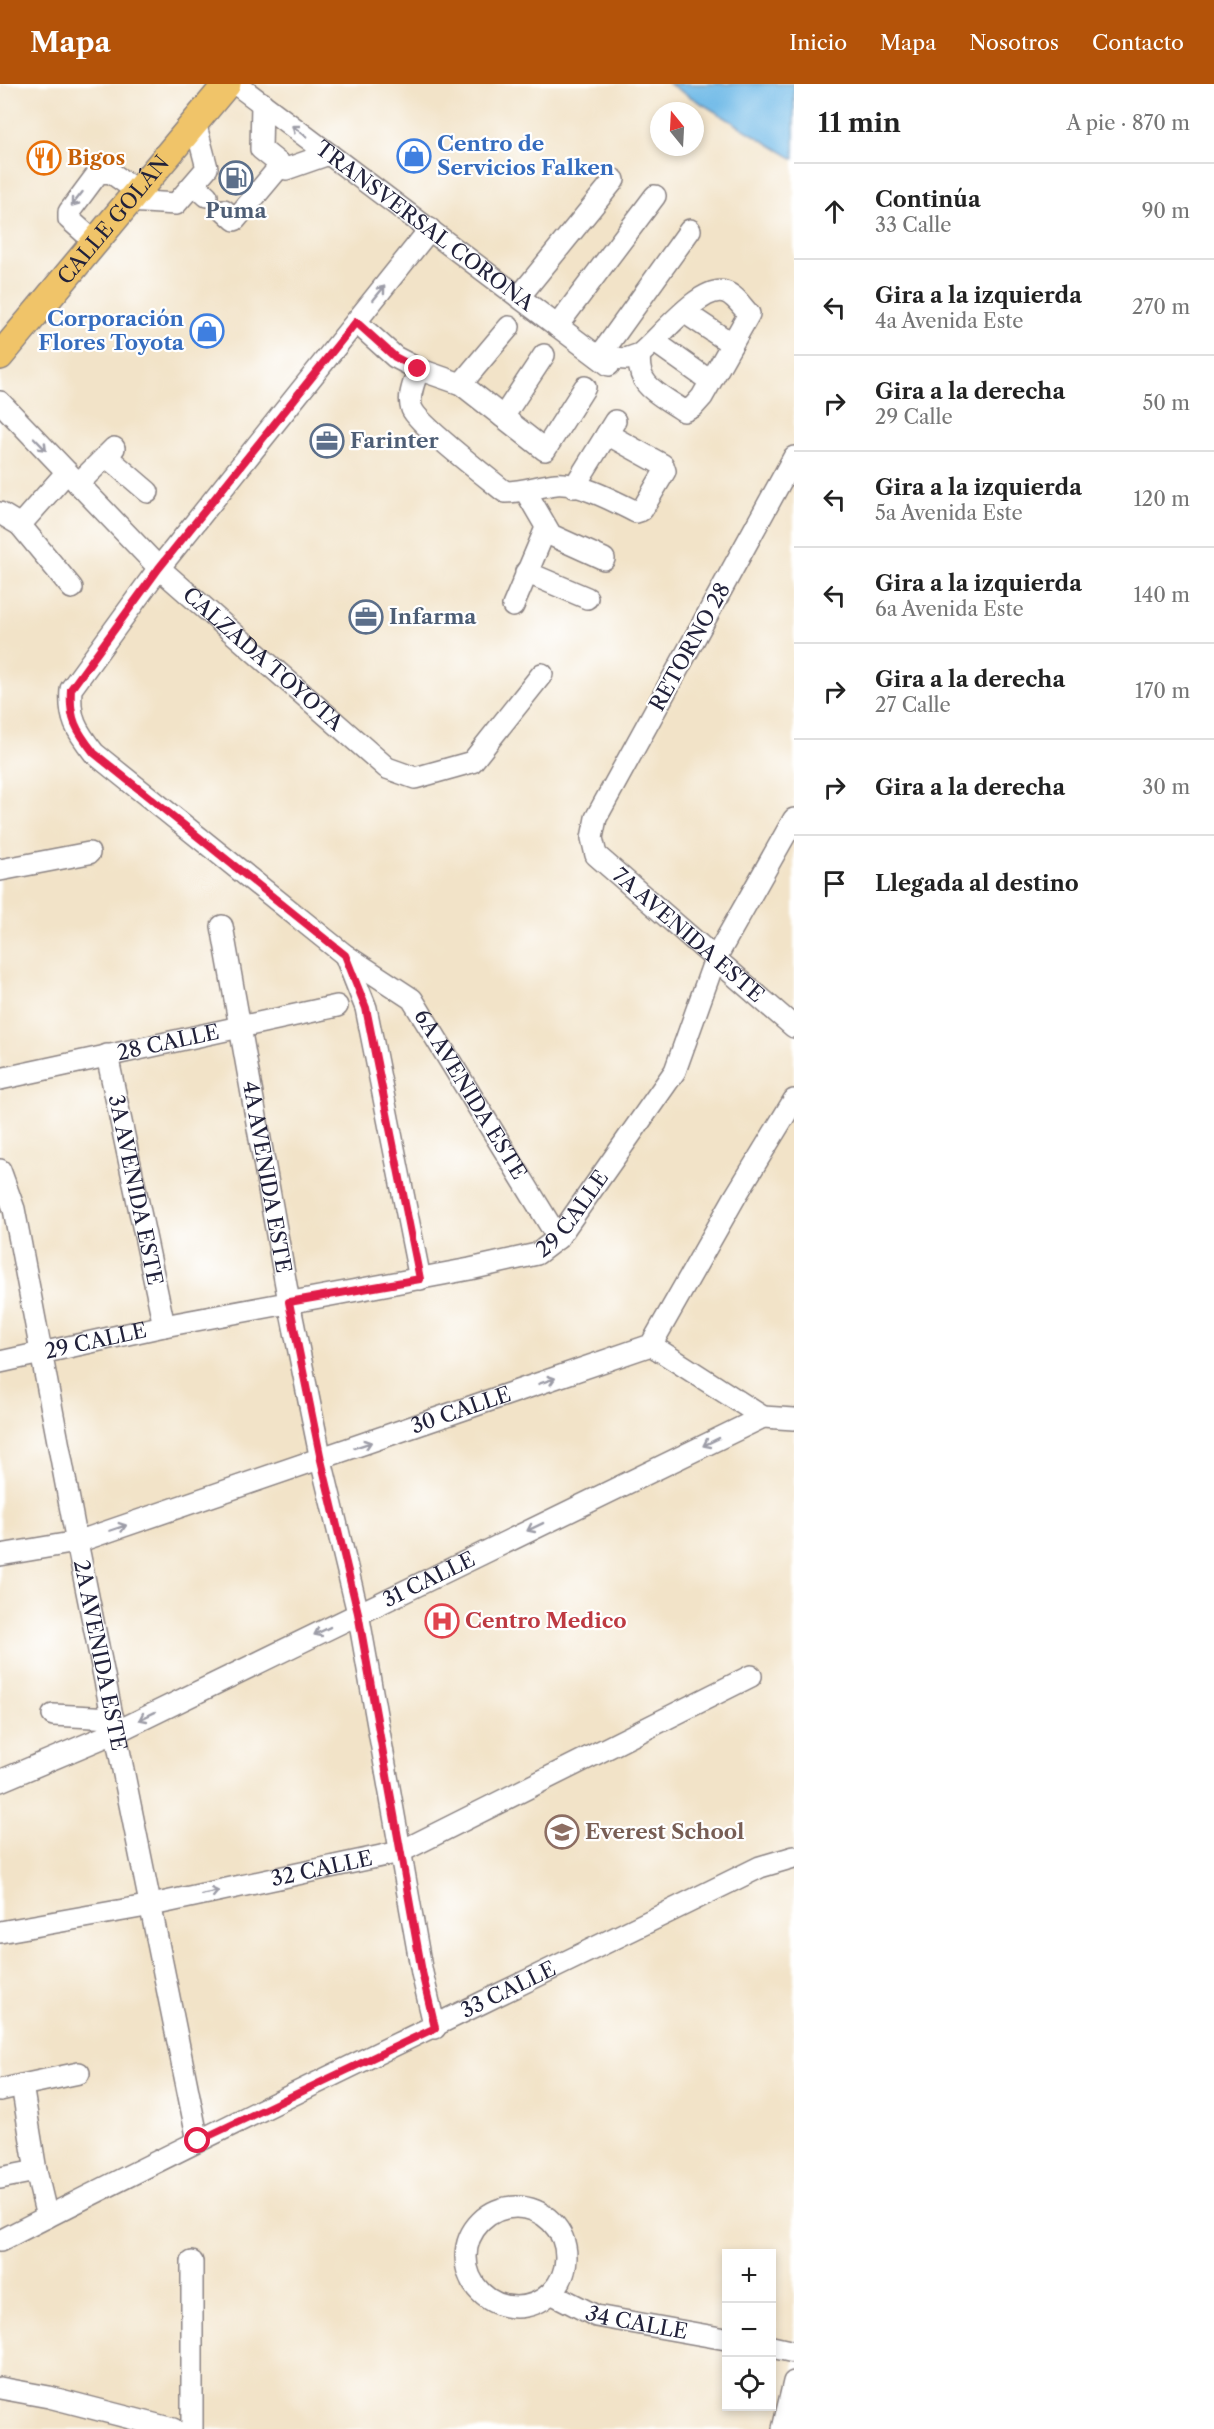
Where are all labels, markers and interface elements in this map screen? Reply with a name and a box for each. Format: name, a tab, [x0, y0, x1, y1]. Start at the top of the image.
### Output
text: Mapa	[30, 25, 111, 59]
text: Inicio	[789, 30, 847, 55]
text: Mapa	[880, 30, 936, 55]
text: Nosotros	[969, 30, 1059, 55]
text: Contacto	[1092, 30, 1184, 55]
north arrow	[650, 102, 704, 156]
text: 11 min	[818, 107, 901, 139]
text: A pie · 870 m	[1066, 111, 1190, 135]
one-way arrow	[292, 125, 308, 138]
place label: Centro de Servicios Falken	[437, 131, 615, 180]
street label: TRANSVERSAL CORONA	[311, 135, 539, 316]
shop icon: Centro de Servicios Falken	[396, 138, 432, 174]
restaurant icon: Bigos	[26, 140, 62, 176]
place label: Bigos	[67, 145, 125, 170]
street label: CALLE GOLÁN	[52, 150, 174, 289]
fuel station icon: Puma	[218, 160, 254, 196]
text: Continúa	[875, 186, 981, 213]
one-way arrow	[71, 191, 84, 207]
icon: ahead	[818, 195, 851, 228]
place label: Puma	[205, 198, 268, 223]
text: 90 m	[1142, 199, 1190, 223]
text: 33 Calle	[875, 213, 951, 237]
text: Gira a la izquierda	[875, 282, 1082, 309]
one-way arrow	[373, 285, 386, 301]
icon: left	[818, 291, 851, 324]
text: 270 m	[1132, 295, 1190, 319]
place label: Corporación Flores Toyota	[38, 306, 185, 355]
text: 4a Avenida Este	[875, 309, 1024, 333]
shop icon: Corporación Flores Toyota	[189, 313, 225, 349]
route end	[404, 355, 430, 381]
text: Gira a la derecha	[875, 378, 1065, 405]
icon: right	[818, 387, 851, 420]
text: 50 m	[1143, 391, 1190, 415]
text: 29 Calle	[875, 405, 953, 429]
office icon: Farinter	[309, 423, 345, 459]
place label: Farinter	[350, 428, 440, 453]
one-way arrow	[33, 436, 47, 451]
text: Gira a la izquierda	[875, 474, 1082, 501]
icon: left	[818, 483, 851, 516]
text: 120 m	[1133, 487, 1190, 511]
text: 5a Avenida Este	[875, 501, 1023, 525]
text: Gira a la izquierda	[875, 570, 1082, 597]
street label: RETORNO 28	[644, 578, 735, 715]
icon: left	[818, 579, 851, 612]
street label: CALZADA TOYOTA	[178, 582, 349, 736]
text: 140 m	[1133, 583, 1190, 607]
text: 6a Avenida Este	[875, 597, 1024, 621]
office icon: Infarma	[348, 599, 384, 635]
place label: Infarma	[389, 604, 477, 629]
text: Gira a la derecha	[875, 666, 1065, 693]
icon: right	[818, 675, 851, 708]
text: 170 m	[1135, 679, 1190, 703]
text: 27 Calle	[875, 693, 951, 717]
icon: right	[818, 771, 851, 804]
text: Gira a la derecha	[875, 774, 1065, 801]
text: 30 m	[1142, 775, 1190, 799]
street label: 7A AVENIDA ESTE	[608, 863, 769, 1007]
icon: arrive	[818, 867, 851, 900]
text: Llegada al destino	[875, 870, 1079, 897]
street label: 6A AVENIDA ESTE	[409, 1005, 532, 1184]
street label: 28 CALLE	[115, 1019, 221, 1065]
street label: 4A AVENIDA ESTE	[238, 1079, 297, 1275]
street label: 3A AVENIDA ESTE	[104, 1092, 168, 1287]
street label: 29 CALLE	[531, 1165, 614, 1262]
street label: 29 CALLE	[42, 1317, 149, 1364]
one-way arrow	[537, 1375, 556, 1386]
street label: 30 CALLE	[407, 1381, 514, 1439]
one-way arrow	[702, 1437, 720, 1449]
one-way arrow	[353, 1439, 372, 1450]
one-way arrow	[108, 1521, 127, 1532]
one-way arrow	[527, 1522, 545, 1534]
street label: 31 CALLE	[378, 1546, 479, 1612]
street label: 2A AVENIDA ESTE	[69, 1558, 132, 1753]
hospital icon: Centro Medico	[424, 1603, 460, 1639]
place label: Centro Medico	[465, 1608, 627, 1633]
one-way arrow	[313, 1625, 331, 1637]
one-way arrow	[138, 1711, 156, 1723]
school or university icon: Everest School	[544, 1814, 580, 1850]
place label: Everest School	[585, 1819, 745, 1844]
street label: 32 CALLE	[269, 1845, 375, 1891]
one-way arrow	[199, 1887, 219, 1898]
street label: 33 CALLE	[457, 1956, 560, 2023]
route start	[184, 2127, 210, 2153]
map controls	[722, 2249, 776, 2411]
button: +	[722, 2249, 776, 2303]
street label: 34 CALLE	[582, 2300, 690, 2344]
button: −	[722, 2303, 776, 2357]
button: locate	[722, 2357, 776, 2411]

